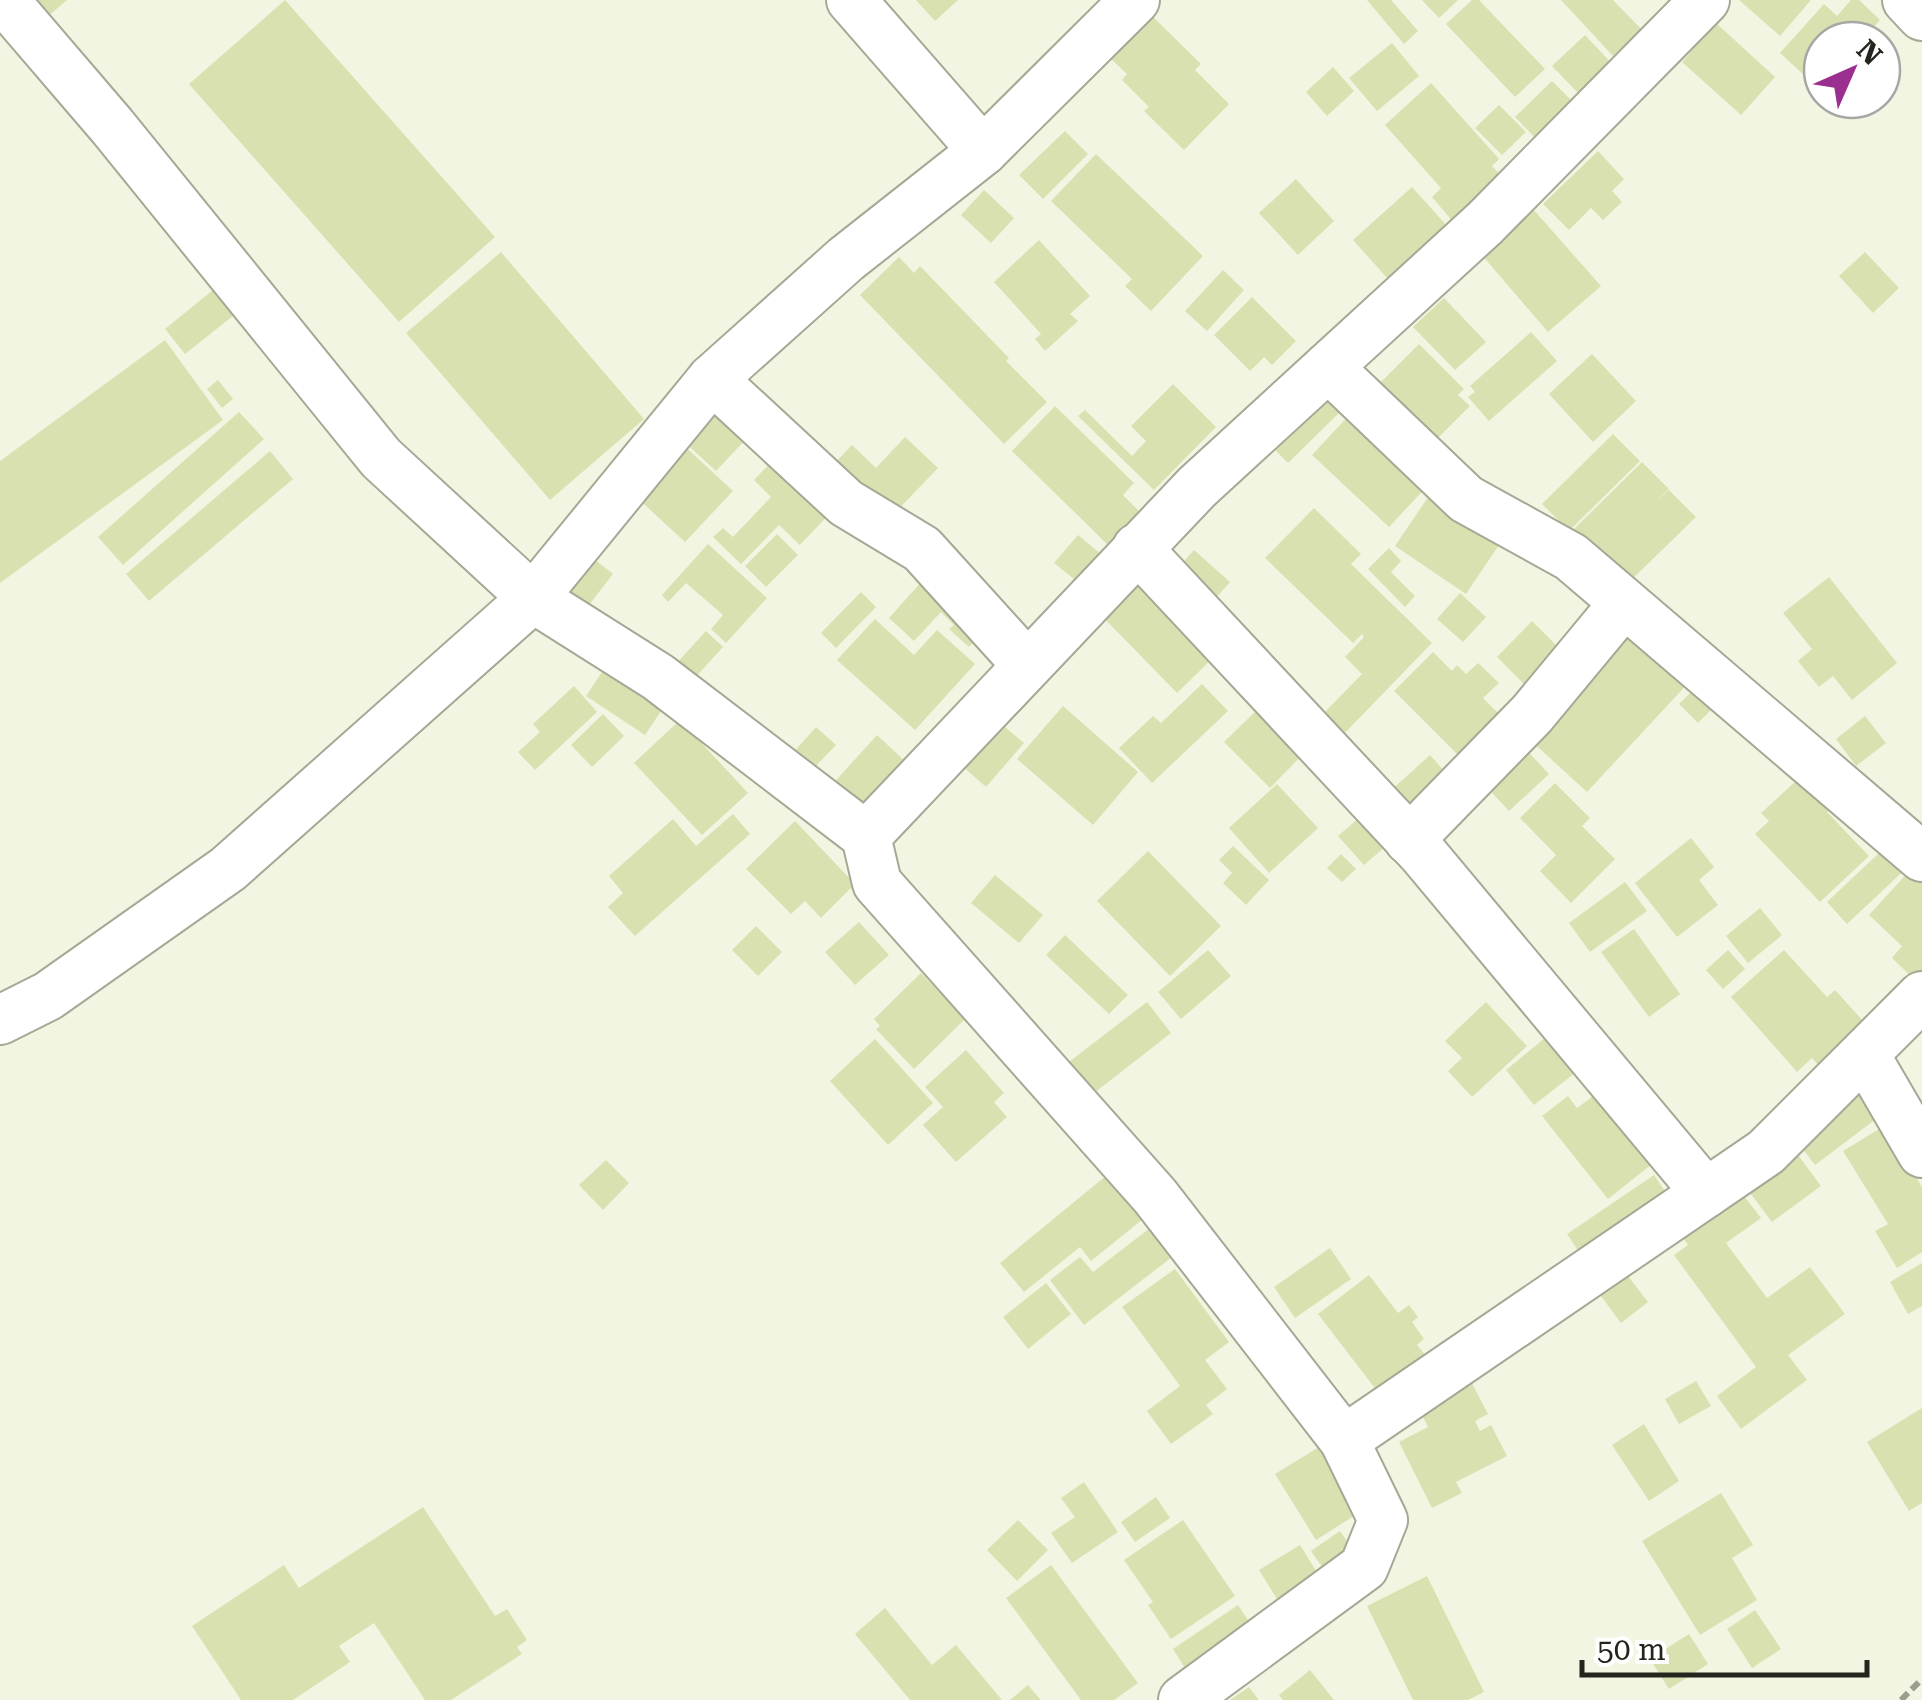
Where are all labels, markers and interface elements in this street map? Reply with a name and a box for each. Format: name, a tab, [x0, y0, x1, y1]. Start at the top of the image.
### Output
north arrow	[1802, 20, 1902, 120]
text: N	[1850, 33, 1889, 72]
scale bar	[1582, 1615, 1867, 1677]
text: 50 m	[1597, 1632, 1666, 1667]

